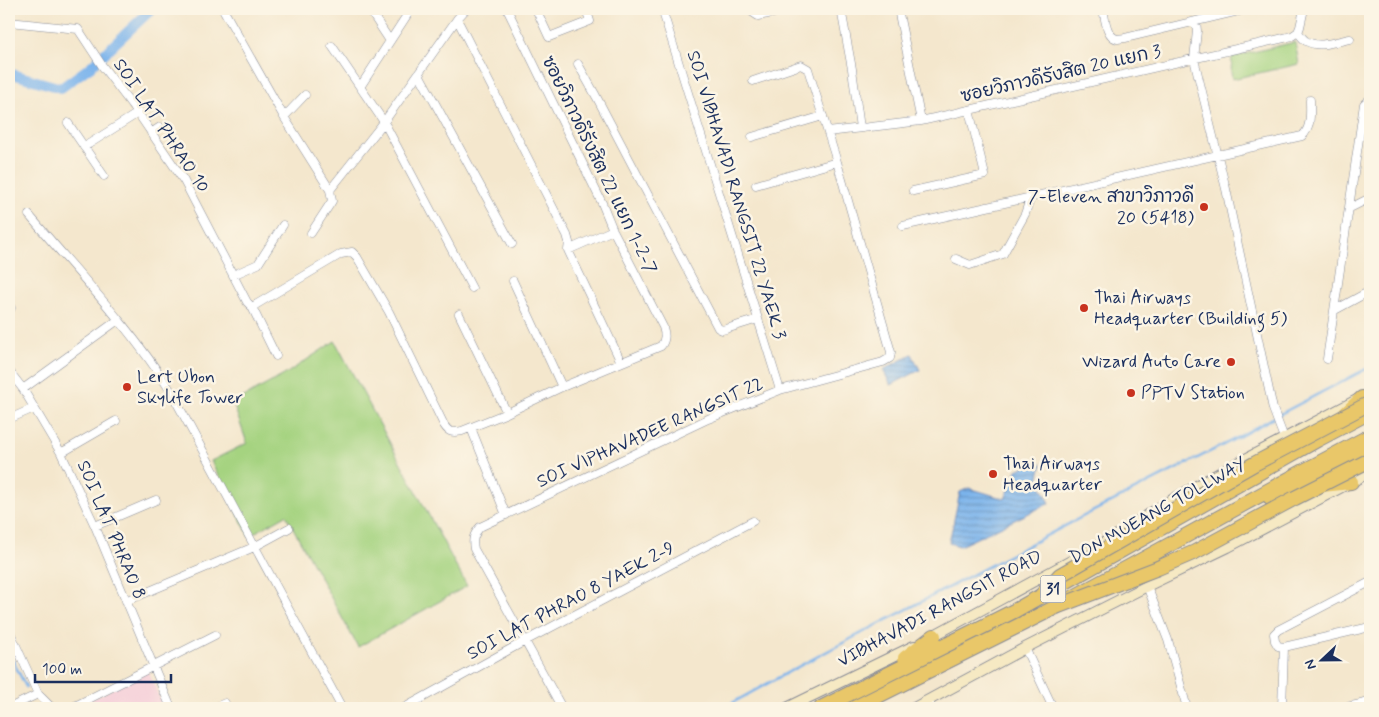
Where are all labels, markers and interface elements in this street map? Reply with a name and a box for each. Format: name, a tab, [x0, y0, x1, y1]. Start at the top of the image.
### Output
street label: ซอยวิภาวดีรังสิต 20 แยก 3	[958, 38, 1163, 109]
street label: SOI VIBHAVADI RANGSIT 22 YAEK 3	[681, 48, 791, 342]
street label: ซอยวิภาวดีรังสิต 22 แยก 1-2-7	[536, 52, 663, 278]
street label: SOI LAT PHRAO 10	[107, 54, 215, 198]
place label: 7-Eleven สาขาวิภาวดี 20 (5418)	[1028, 184, 1195, 230]
marker: 7-Eleven สาขาวิภาวดี 20 (5418)	[1198, 201, 1210, 213]
place label: Thai Airways Headquarter (Building 5)	[1094, 286, 1288, 333]
marker: Thai Airways Headquarter (Building 5)	[1078, 302, 1090, 314]
place label: Wizard Auto Care	[1082, 350, 1221, 374]
marker: Wizard Auto Care	[1225, 356, 1237, 368]
place label: Lert Ubon Skylife Tower	[137, 365, 244, 410]
street label: SOI VIPHAVADEE RANGSIT 22	[533, 372, 767, 494]
marker: Lert Ubon Skylife Tower	[121, 381, 133, 393]
place label: PPTV Station	[1141, 381, 1245, 405]
marker: PPTV Station	[1125, 387, 1137, 399]
place label: Thai Airways Headquarter	[1003, 452, 1102, 497]
street label: DON MUEANG TOLLWAY	[1065, 452, 1251, 570]
street label: SOI LAT PHRAO 8	[71, 457, 151, 603]
marker: Thai Airways Headquarter	[987, 468, 999, 480]
street label: SOI LAT PHRAO 8 YAEK 2-9	[463, 536, 679, 666]
street label: VIBHAVADI RANGSIT ROAD	[833, 545, 1047, 673]
road number: 31	[1040, 576, 1066, 602]
north arrow	[1296, 634, 1346, 684]
scale bar	[35, 652, 171, 684]
text: N	[1301, 657, 1321, 672]
text: 100 m	[42, 660, 82, 680]

